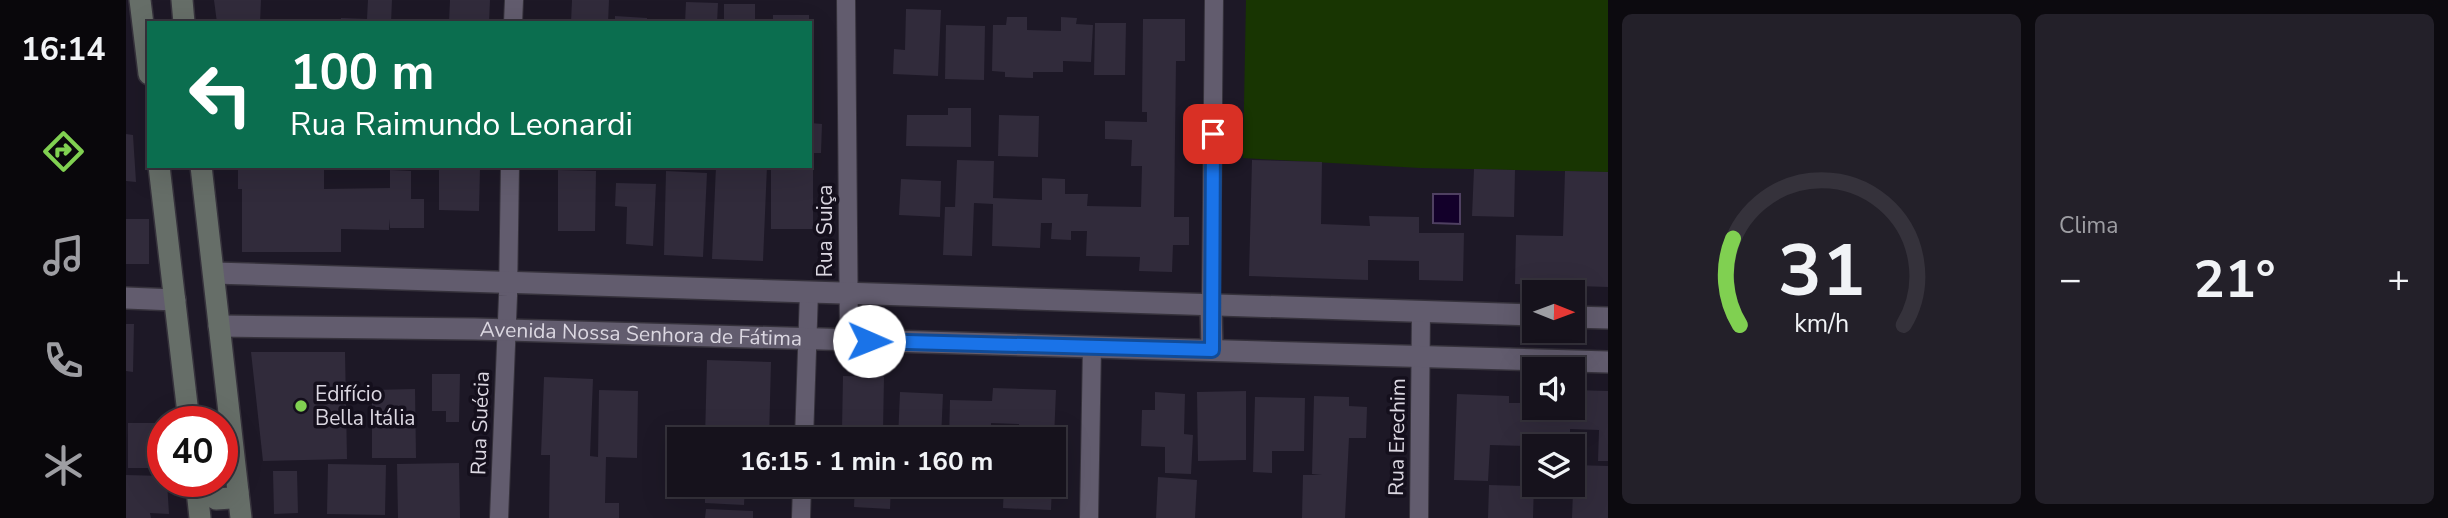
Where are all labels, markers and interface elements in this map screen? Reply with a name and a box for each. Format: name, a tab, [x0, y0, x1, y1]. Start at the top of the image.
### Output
text: 16:14	[21, 28, 105, 71]
text: 100 m	[290, 39, 434, 106]
icon: left	[175, 49, 266, 140]
text: Rua Raimundo Leonardi	[290, 103, 633, 146]
pin	[1183, 104, 1243, 164]
icon: arrive	[1194, 115, 1232, 153]
icon: directions	[39, 127, 88, 176]
street label: Rua Suiça	[811, 185, 839, 277]
text: Clima	[2059, 210, 2119, 241]
text: 31	[1778, 221, 1865, 321]
icon: music	[39, 231, 88, 280]
text: 21°	[2193, 244, 2276, 315]
text: −	[2059, 254, 2082, 305]
text: +	[2387, 254, 2410, 305]
north arrow	[1522, 280, 1586, 343]
map controls	[1522, 280, 1585, 497]
position arrow	[832, 304, 906, 378]
text: km/h	[1794, 307, 1849, 341]
street label: Avenida Nossa Senhora de Fátima	[479, 315, 802, 353]
icon: phone	[39, 336, 88, 385]
button: sound	[1522, 357, 1585, 420]
street label: Rua Suécia	[464, 371, 496, 475]
street label: Rua Erechim	[1382, 378, 1412, 496]
place label: Edifício Bella Itália	[315, 380, 415, 432]
marker: Edifício Bella Itália	[293, 398, 309, 414]
speed limit sign: 40	[147, 406, 238, 497]
button: layers	[1522, 434, 1585, 497]
icon: climate	[39, 441, 88, 490]
text: 16:15 · 1 min · 160 m	[740, 444, 993, 479]

